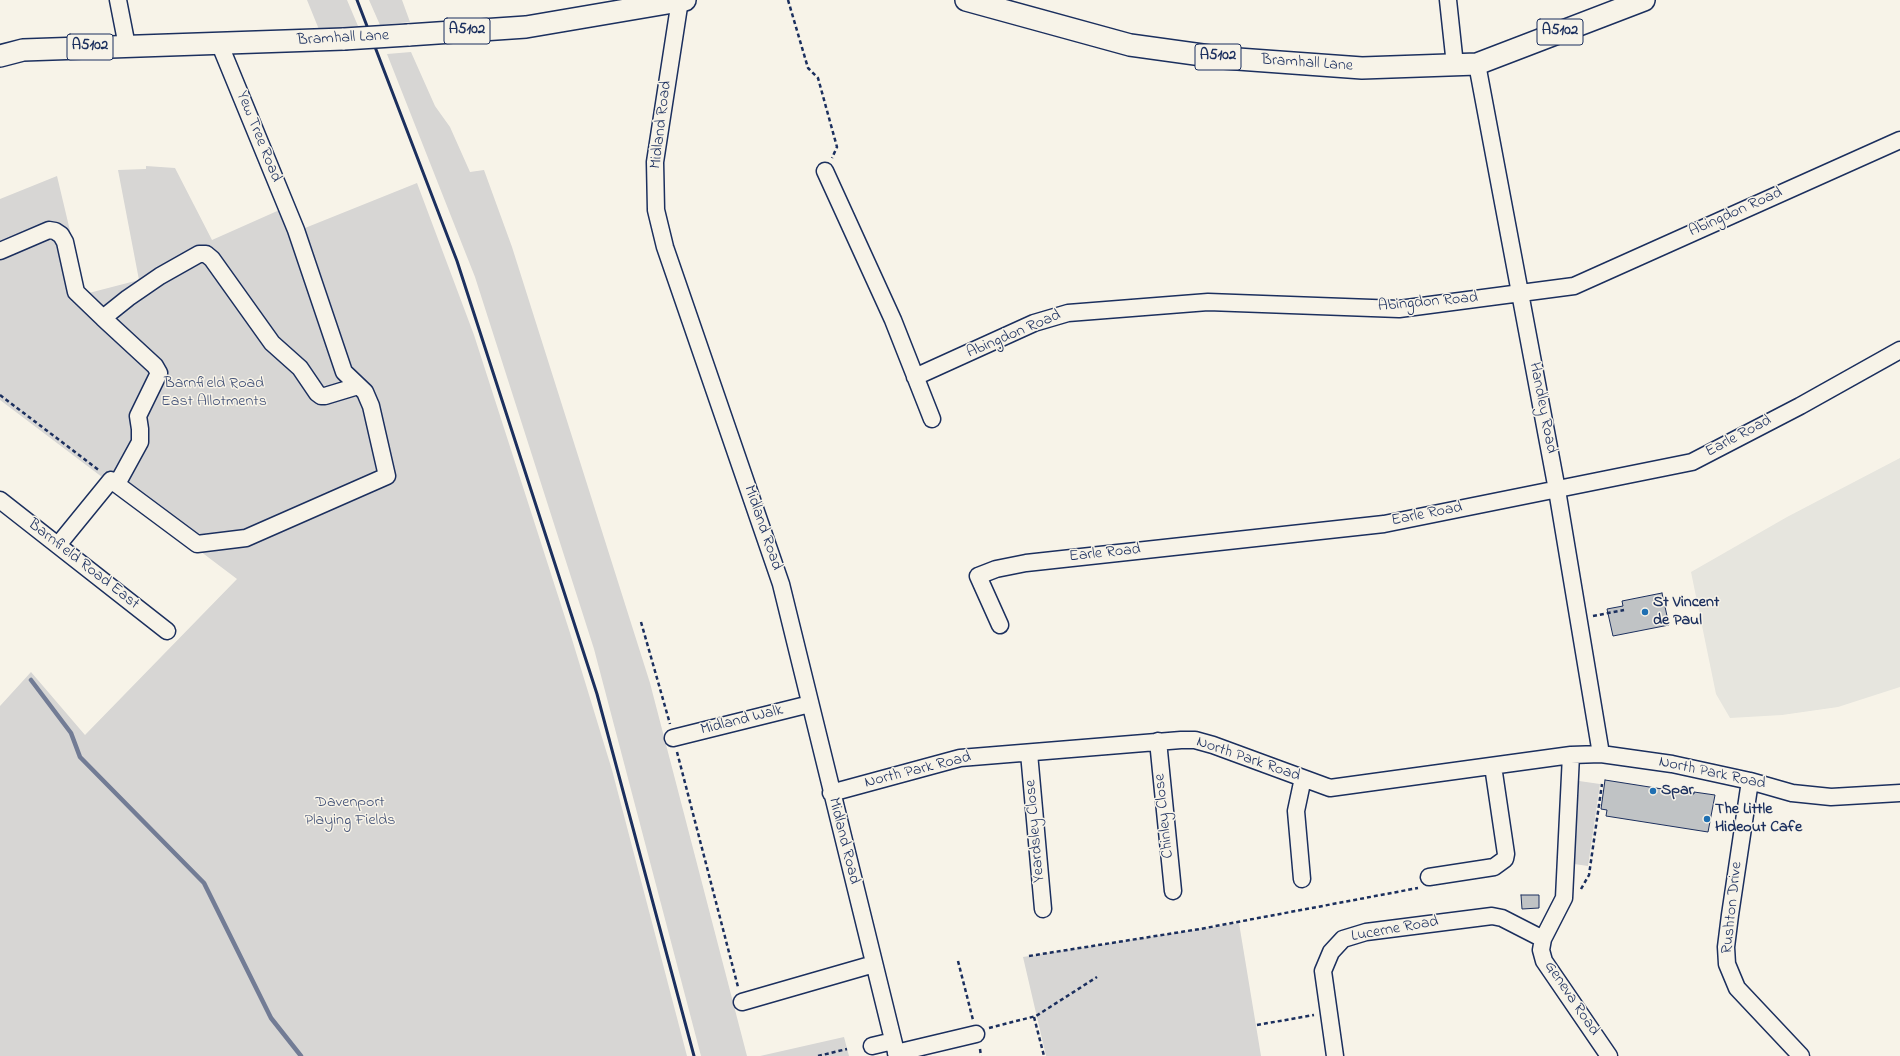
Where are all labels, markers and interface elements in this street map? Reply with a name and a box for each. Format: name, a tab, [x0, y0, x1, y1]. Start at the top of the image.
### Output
road number: A5102	[444, 18, 490, 44]
road number: A5102	[1537, 19, 1583, 45]
street label: Bramhall Lane	[297, 27, 389, 51]
road number: A5102	[67, 34, 113, 60]
road number: A5102	[1195, 44, 1241, 70]
street label: Bramhall Lane	[1260, 51, 1354, 77]
street label: Midland Road	[647, 80, 677, 170]
street label: Yew Tree Road	[231, 89, 285, 185]
street label: Abingdon Road	[1686, 184, 1786, 242]
street label: Abingdon Road	[1377, 289, 1479, 317]
street label: Abingdon Road	[964, 307, 1064, 363]
street label: Handley Road	[1524, 361, 1560, 455]
park label: Barnfield Road East Allotments	[161, 374, 267, 412]
street label: Earle Road	[1703, 412, 1775, 462]
street label: Midland Road	[739, 483, 785, 573]
street label: Earle Road	[1390, 499, 1464, 531]
street label: Barnfield Road East	[23, 516, 143, 614]
street label: Earle Road	[1068, 541, 1142, 567]
place label: St Vincent de Paul	[1653, 593, 1719, 631]
marker: St Vincent de Paul	[1640, 607, 1650, 617]
street label: Midland Walk	[699, 701, 785, 741]
street label: North Park Road	[1193, 733, 1303, 787]
street label: North Park Road	[863, 749, 973, 793]
street label: North Park Road	[1657, 753, 1767, 795]
street label: Chinley Close	[1151, 773, 1179, 859]
street label: Yeardsley Close	[1022, 779, 1050, 883]
place label: Spar	[1661, 781, 1694, 801]
marker: Spar	[1648, 786, 1658, 796]
park label: Davenport Playing Fields	[305, 793, 395, 831]
street label: Midland Road	[823, 796, 863, 886]
place label: The Little Hideout Cafe	[1715, 800, 1802, 838]
marker: The Little Hideout Cafe	[1702, 814, 1712, 824]
street label: Rushton Drive	[1719, 861, 1747, 955]
street label: Lucerne Road	[1350, 913, 1440, 947]
street label: Geneva Road	[1539, 958, 1603, 1040]

